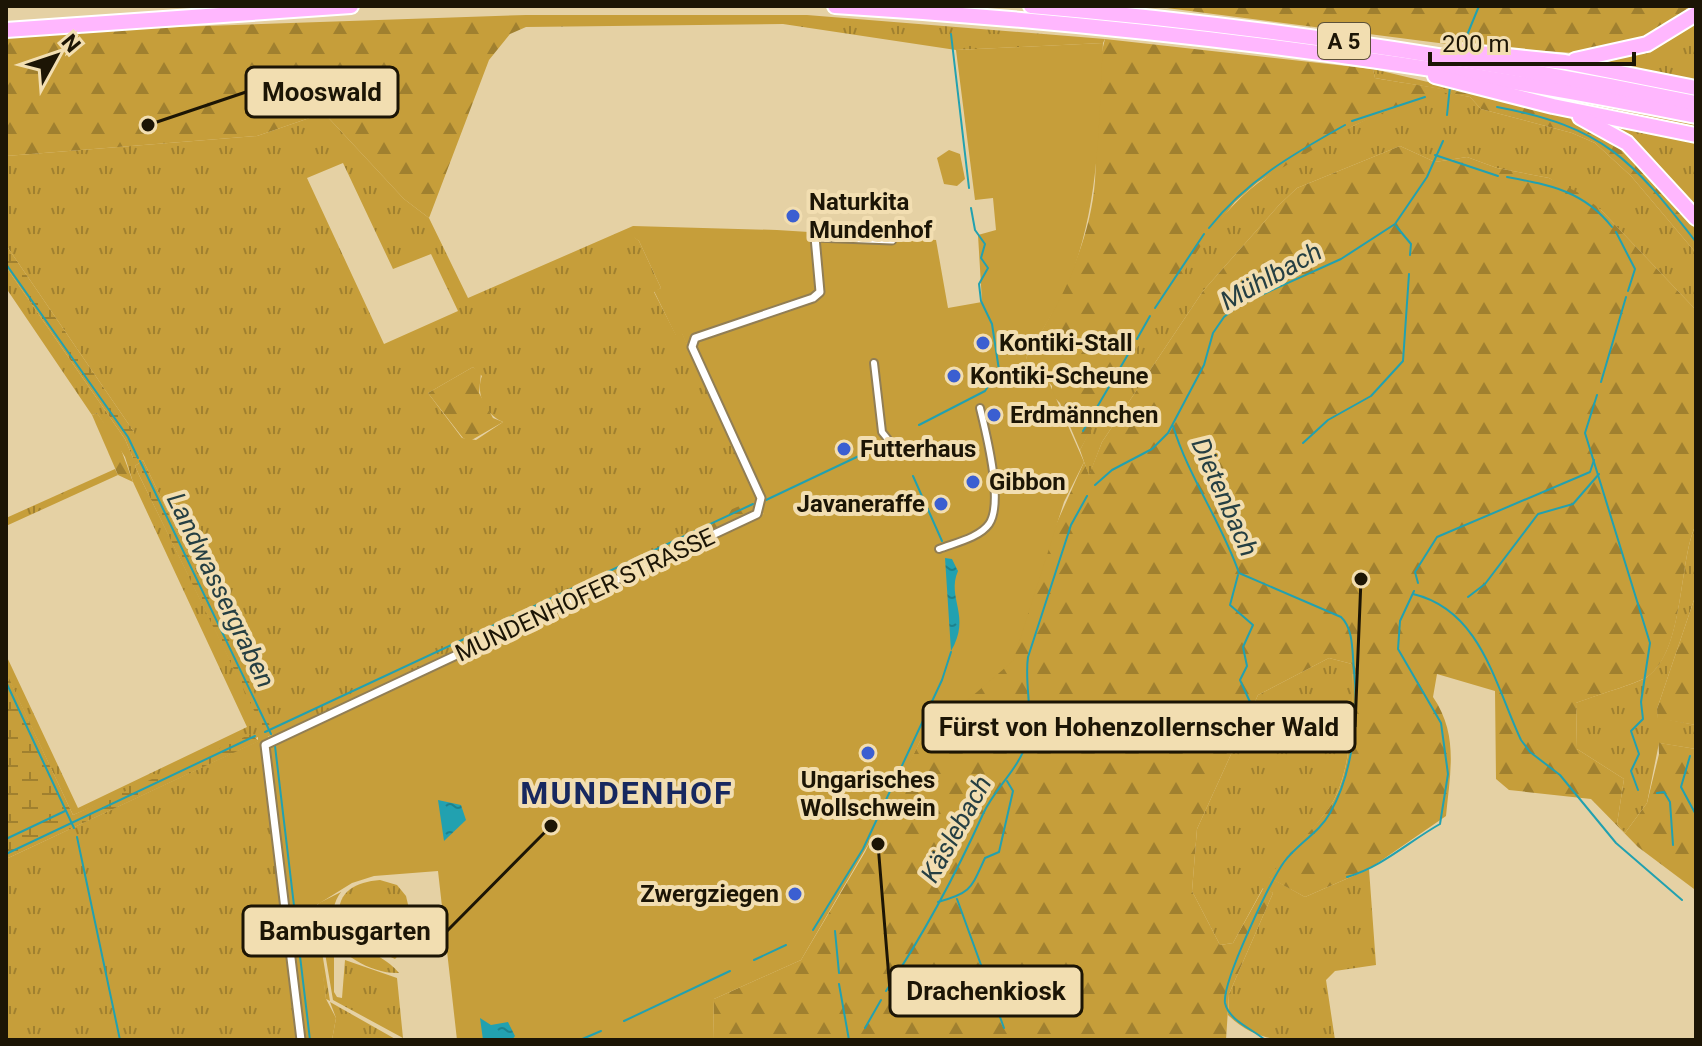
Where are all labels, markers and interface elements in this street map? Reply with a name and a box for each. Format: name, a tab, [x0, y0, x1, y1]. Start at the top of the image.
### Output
north arrow	[16, 16, 96, 96]
scale bar	[1430, 16, 1634, 66]
road number: A 5	[1318, 23, 1370, 59]
text: N	[56, 29, 86, 57]
text: 200 m	[1442, 30, 1509, 58]
callout: Mooswald	[246, 67, 398, 117]
text: Mooswald	[262, 77, 382, 107]
place label: Naturkita Mundenhof	[809, 188, 933, 244]
marker: Naturkita Mundenhof	[784, 207, 802, 225]
water label: Mühlbach	[1215, 236, 1327, 316]
place label: Kontiki-Stall	[999, 329, 1133, 357]
marker: Kontiki-Stall	[974, 334, 992, 352]
place label: Kontiki-Scheune	[970, 362, 1149, 390]
marker: Kontiki-Scheune	[945, 367, 963, 385]
place label: Erdmännchen	[1010, 401, 1158, 429]
marker: Erdmännchen	[985, 406, 1003, 424]
water label: Dietenbach	[1186, 433, 1264, 561]
place label: Futterhaus	[860, 435, 976, 463]
marker: Futterhaus	[835, 440, 853, 458]
place label: Gibbon	[989, 468, 1066, 496]
marker: Gibbon	[964, 473, 982, 491]
water label: Landwassergraben	[161, 488, 281, 692]
place label: Javaneraffe	[797, 490, 925, 518]
marker: Javaneraffe	[932, 495, 950, 513]
street label: MUNDENHOFER STRASSE	[451, 523, 719, 667]
callout: Fürst von Hohenzollernscher Wald	[923, 702, 1355, 752]
text: Fürst von Hohenzollernscher Wald	[939, 712, 1339, 742]
marker: Ungarisches Wollschwein	[859, 744, 877, 762]
place label: Ungarisches Wollschwein	[800, 766, 936, 822]
water label: Käslebach	[915, 771, 997, 887]
district label: MUNDENHOF	[520, 774, 734, 812]
place label: Zwergziegen	[640, 880, 779, 908]
marker: Zwergziegen	[786, 885, 804, 903]
callout: Bambusgarten	[243, 906, 447, 956]
text: Bambusgarten	[259, 916, 431, 946]
callout: Drachenkiosk	[890, 966, 1082, 1016]
text: Drachenkiosk	[906, 976, 1067, 1006]

